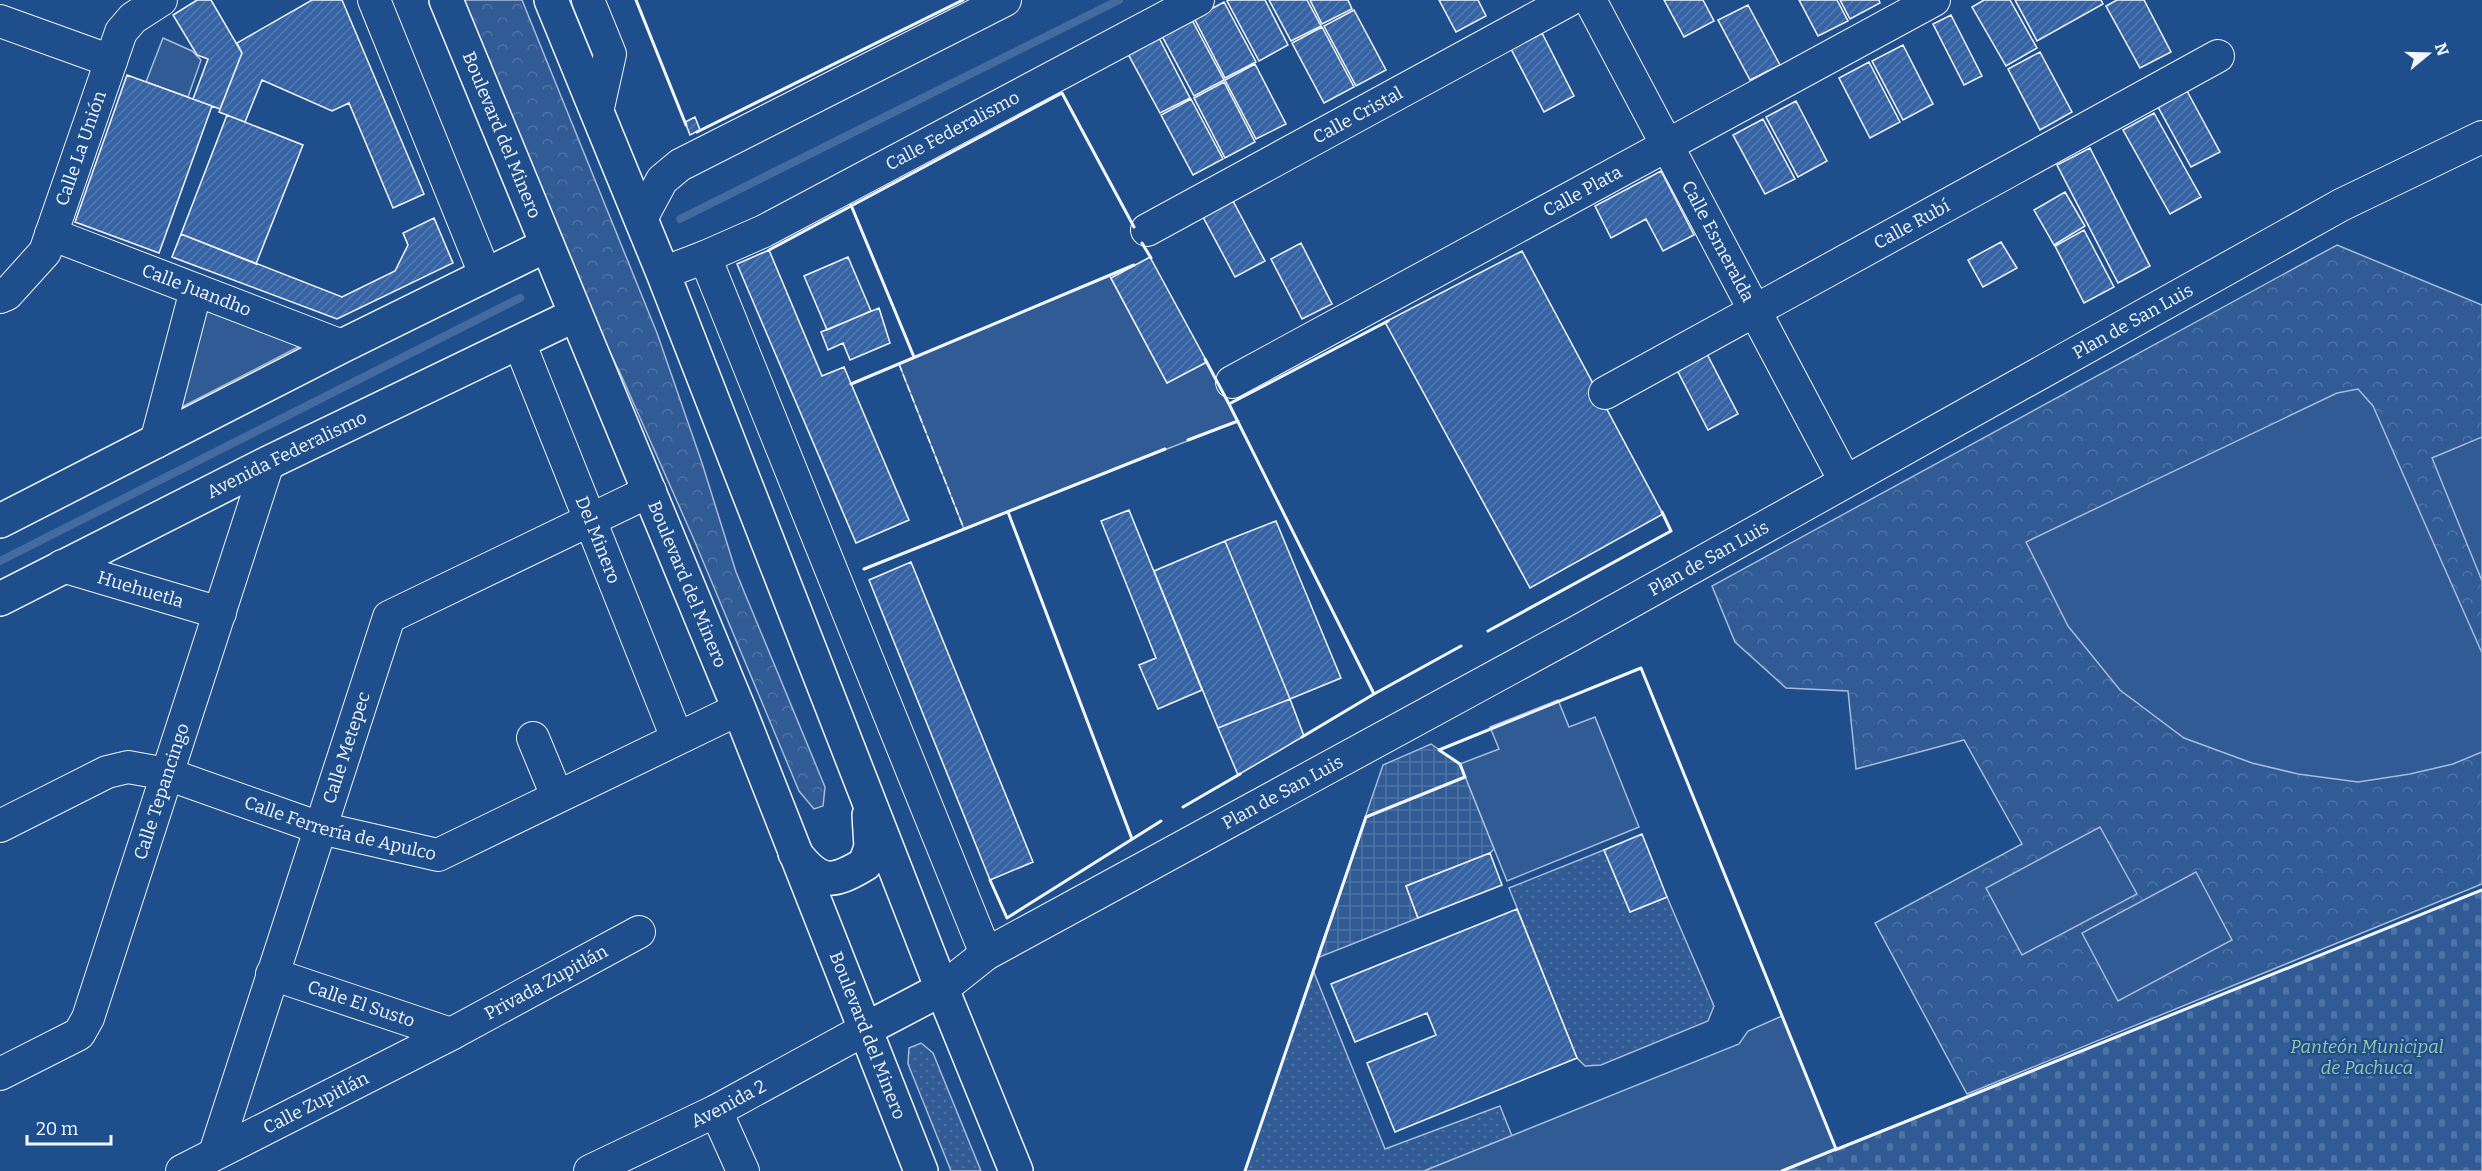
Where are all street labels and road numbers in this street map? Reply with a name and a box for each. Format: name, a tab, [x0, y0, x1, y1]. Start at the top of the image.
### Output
street label: Boulevard del Minero	[458, 48, 546, 222]
street label: Calle Cristal	[1309, 82, 1407, 149]
street label: Calle Federalismo	[882, 86, 1023, 175]
street label: Calle La Unión	[51, 87, 111, 209]
street label: Calle Plata	[1539, 161, 1626, 222]
street label: Calle Esmeralda	[1677, 177, 1759, 306]
street label: Calle Rubí	[1870, 194, 1954, 254]
street label: Calle Juandho	[139, 259, 254, 321]
street label: Plan de San Luis	[2069, 279, 2197, 364]
street label: Avenida Federalismo	[203, 406, 370, 503]
street label: Del Minero	[571, 493, 625, 587]
street label: Boulevard del Minero	[643, 497, 732, 671]
street label: Plan de San Luis	[1644, 516, 1773, 601]
street label: Huehuetla	[95, 566, 186, 613]
street label: Calle Metepec	[318, 689, 375, 807]
street label: Calle Tepancingo	[129, 720, 194, 863]
street label: Plan de San Luis	[1218, 751, 1347, 834]
street label: Calle Ferrería de Apulco	[241, 791, 438, 865]
street label: Privada Zupitlán	[481, 940, 612, 1025]
street label: Boulevard del Minero	[825, 948, 911, 1122]
street label: Calle El Susto	[305, 976, 418, 1032]
street label: Calle Zupitlán	[259, 1067, 373, 1139]
street label: Avenida 2	[688, 1075, 770, 1132]

